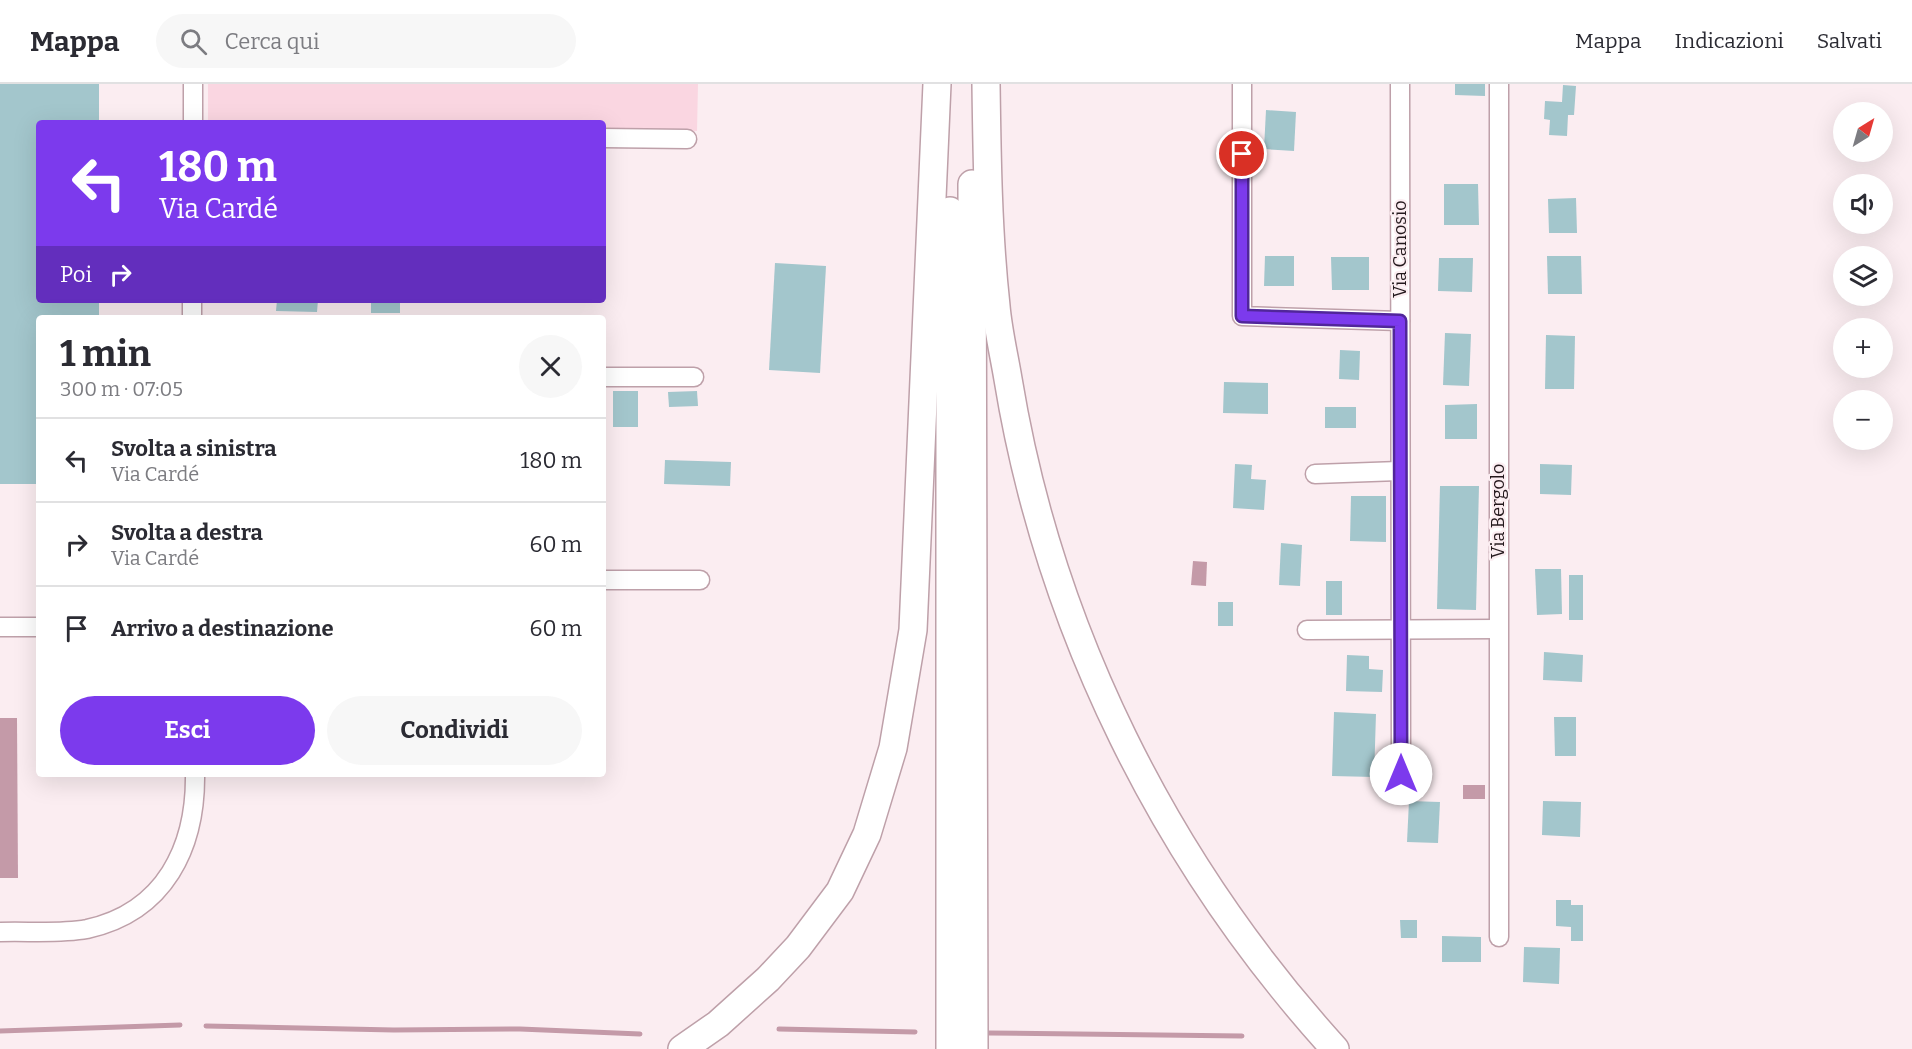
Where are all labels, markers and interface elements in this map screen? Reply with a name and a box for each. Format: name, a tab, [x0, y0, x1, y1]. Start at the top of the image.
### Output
search box	[156, 14, 576, 68]
text: Mappa	[30, 25, 120, 58]
icon: search	[177, 25, 210, 58]
text: Cerca qui	[225, 28, 320, 55]
text: Mappa	[1575, 28, 1641, 54]
text: Indicazioni	[1674, 28, 1784, 54]
text: Salvati	[1817, 28, 1882, 54]
north arrow	[1833, 102, 1893, 162]
map controls	[1833, 102, 1893, 450]
pin	[1216, 128, 1267, 179]
icon: arrive	[1225, 137, 1258, 170]
text: 180 m	[159, 142, 277, 192]
icon: left	[60, 144, 138, 222]
button: sound	[1833, 174, 1893, 234]
text: Via Cardé	[159, 193, 278, 225]
street label: Via Canosio	[1389, 200, 1411, 298]
button: layers	[1833, 246, 1893, 306]
icon: right	[104, 258, 137, 291]
text: Poi	[60, 261, 92, 288]
button: +	[1833, 318, 1893, 378]
text: 1 min	[60, 332, 151, 376]
button: close	[519, 335, 582, 398]
text: 300 m · 07:05	[60, 377, 183, 401]
button: −	[1833, 390, 1893, 450]
text: Svolta a sinistra	[111, 435, 277, 462]
icon: left	[60, 444, 93, 477]
text: 180 m	[520, 447, 582, 474]
text: Via Cardé	[111, 462, 199, 486]
street label: Via Bergolo	[1487, 464, 1509, 558]
text: Svolta a destra	[111, 519, 263, 546]
icon: right	[60, 528, 93, 561]
text: 60 m	[530, 531, 582, 558]
text: Via Cardé	[111, 546, 199, 570]
icon: arrive	[60, 612, 93, 645]
text: Arrivo a destinazione	[111, 615, 334, 642]
text: 60 m	[530, 615, 582, 642]
button: Esci	[60, 696, 315, 765]
button: Condividi	[327, 696, 582, 765]
position arrow	[1369, 742, 1433, 806]

